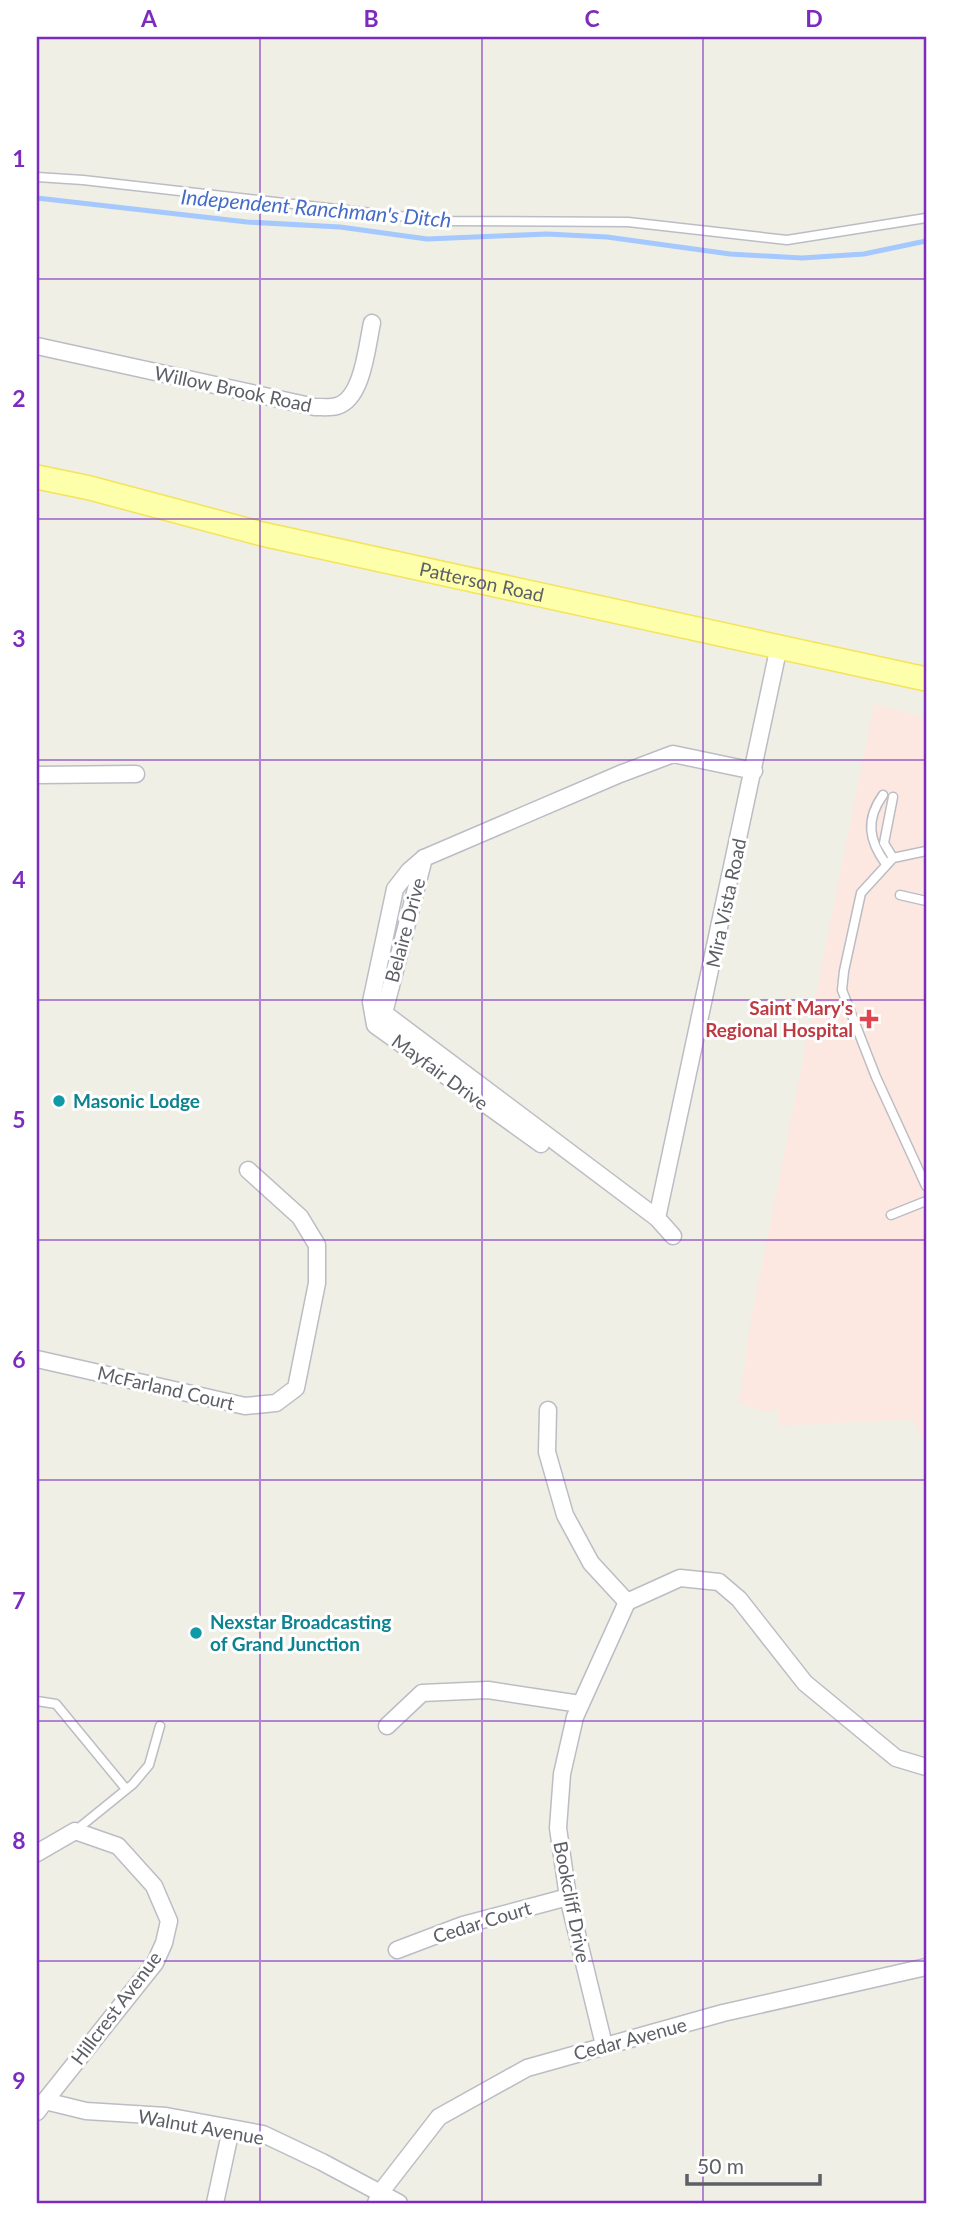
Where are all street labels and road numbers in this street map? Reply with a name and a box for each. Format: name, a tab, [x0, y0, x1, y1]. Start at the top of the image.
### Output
street label: Willow Brook Road	[152, 361, 314, 416]
street label: Patterson Road	[417, 557, 546, 606]
street label: Mira Vista Road	[701, 836, 750, 970]
street label: Belaire Drive	[380, 875, 430, 985]
street label: Mayfair Drive	[388, 1029, 493, 1114]
street label: McFarland Court	[95, 1361, 237, 1414]
street label: Bookcliff Drive	[549, 1839, 596, 1965]
street label: Cedar Court	[430, 1896, 534, 1947]
street label: Hillcrest Avenue	[66, 1947, 166, 2069]
street label: Cedar Avenue	[571, 2012, 689, 2065]
street label: Walnut Avenue	[136, 2104, 266, 2149]

